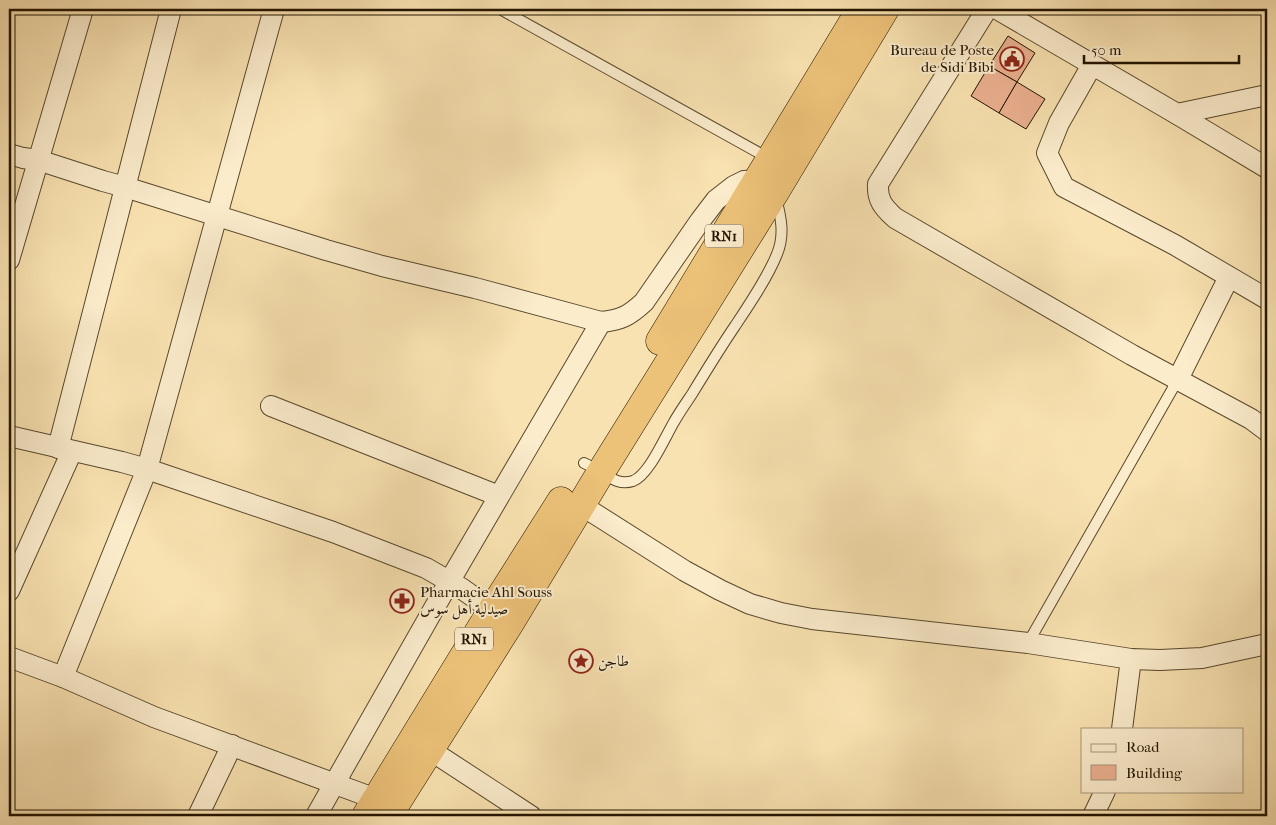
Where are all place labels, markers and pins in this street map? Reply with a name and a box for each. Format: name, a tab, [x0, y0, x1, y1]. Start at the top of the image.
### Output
place label: Bureau de Poste de Sidi Bibi	[890, 41, 995, 76]
public building icon: Bureau de Poste de Sidi Bibi	[999, 46, 1025, 72]
place label: Pharmacie Ahl Souss صيدلية أهل سوس	[420, 583, 553, 620]
pharmacy icon: Pharmacie Ahl Souss صيدلية أهل سوس	[389, 588, 415, 614]
place icon: طاجن	[568, 648, 594, 674]
place label: طاجن	[598, 652, 629, 671]

